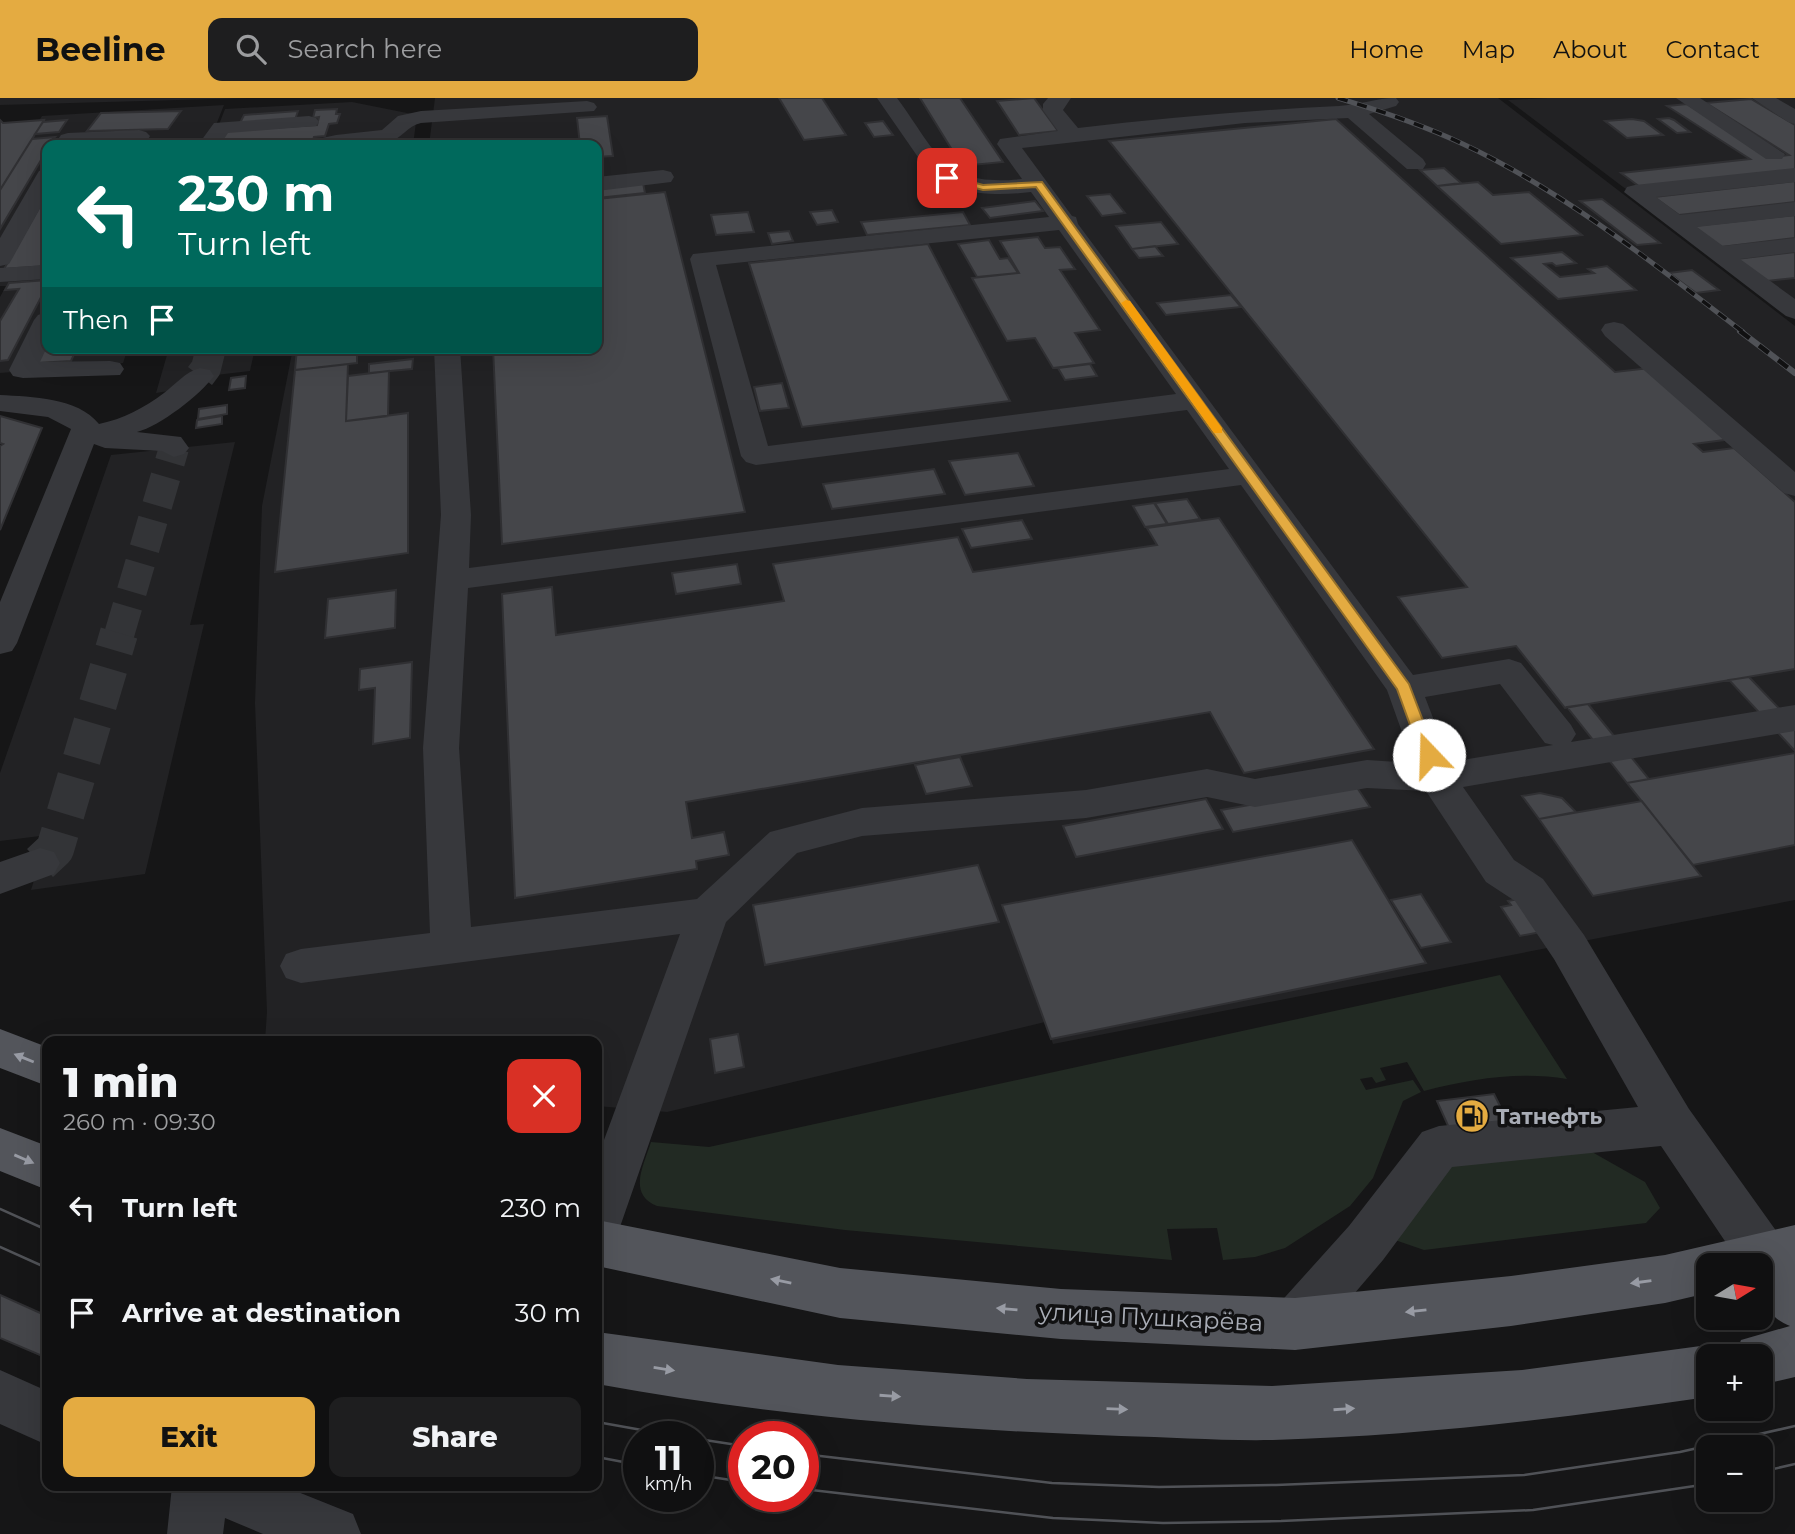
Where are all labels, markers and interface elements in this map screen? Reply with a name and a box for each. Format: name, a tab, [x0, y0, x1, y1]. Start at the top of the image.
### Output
search box	[208, 18, 698, 81]
text: Beeline	[35, 29, 166, 69]
icon: search	[232, 30, 270, 68]
text: Search here	[288, 33, 442, 65]
text: Home	[1349, 35, 1424, 64]
text: Map	[1462, 35, 1515, 64]
text: About	[1553, 35, 1627, 64]
text: Contact	[1665, 35, 1760, 64]
pin	[917, 148, 977, 208]
icon: arrive	[928, 159, 966, 197]
text: 230 m	[178, 164, 334, 223]
icon: left	[63, 168, 154, 259]
text: Turn left	[178, 224, 312, 263]
icon: arrive	[143, 301, 181, 339]
text: Then	[63, 304, 129, 336]
position arrow	[1392, 718, 1466, 792]
one-way arrow	[13, 1052, 34, 1063]
text: 1 min	[63, 1056, 179, 1108]
button: close	[507, 1059, 581, 1133]
fuel station icon: Татнефть	[1453, 1097, 1491, 1135]
place label: Татнефть	[1496, 1104, 1602, 1129]
text: 260 m · 09:30	[63, 1108, 216, 1136]
one-way arrow	[13, 1153, 34, 1164]
icon: left	[63, 1189, 101, 1227]
text: Turn left	[122, 1192, 238, 1224]
text: 230 m	[500, 1192, 581, 1224]
north arrow	[1696, 1253, 1773, 1330]
map controls	[1696, 1253, 1773, 1512]
one-way arrow	[770, 1276, 792, 1287]
one-way arrow	[1630, 1277, 1652, 1288]
icon: arrive	[63, 1294, 101, 1332]
text: Arrive at destination	[122, 1297, 401, 1329]
text: 30 m	[515, 1297, 581, 1329]
street label: улица Пушкарёва	[1037, 1297, 1264, 1337]
one-way arrow	[996, 1303, 1018, 1314]
one-way arrow	[1404, 1306, 1426, 1317]
button: +	[1696, 1344, 1773, 1421]
one-way arrow	[653, 1364, 675, 1375]
one-way arrow	[879, 1391, 901, 1402]
button: Exit	[63, 1397, 315, 1477]
button: Share	[329, 1397, 581, 1477]
one-way arrow	[1106, 1403, 1128, 1414]
one-way arrow	[1333, 1403, 1355, 1414]
speed limit sign: 20	[728, 1421, 819, 1512]
button: −	[1696, 1435, 1773, 1512]
text: 11	[655, 1436, 682, 1479]
text: km/h	[644, 1473, 693, 1495]

